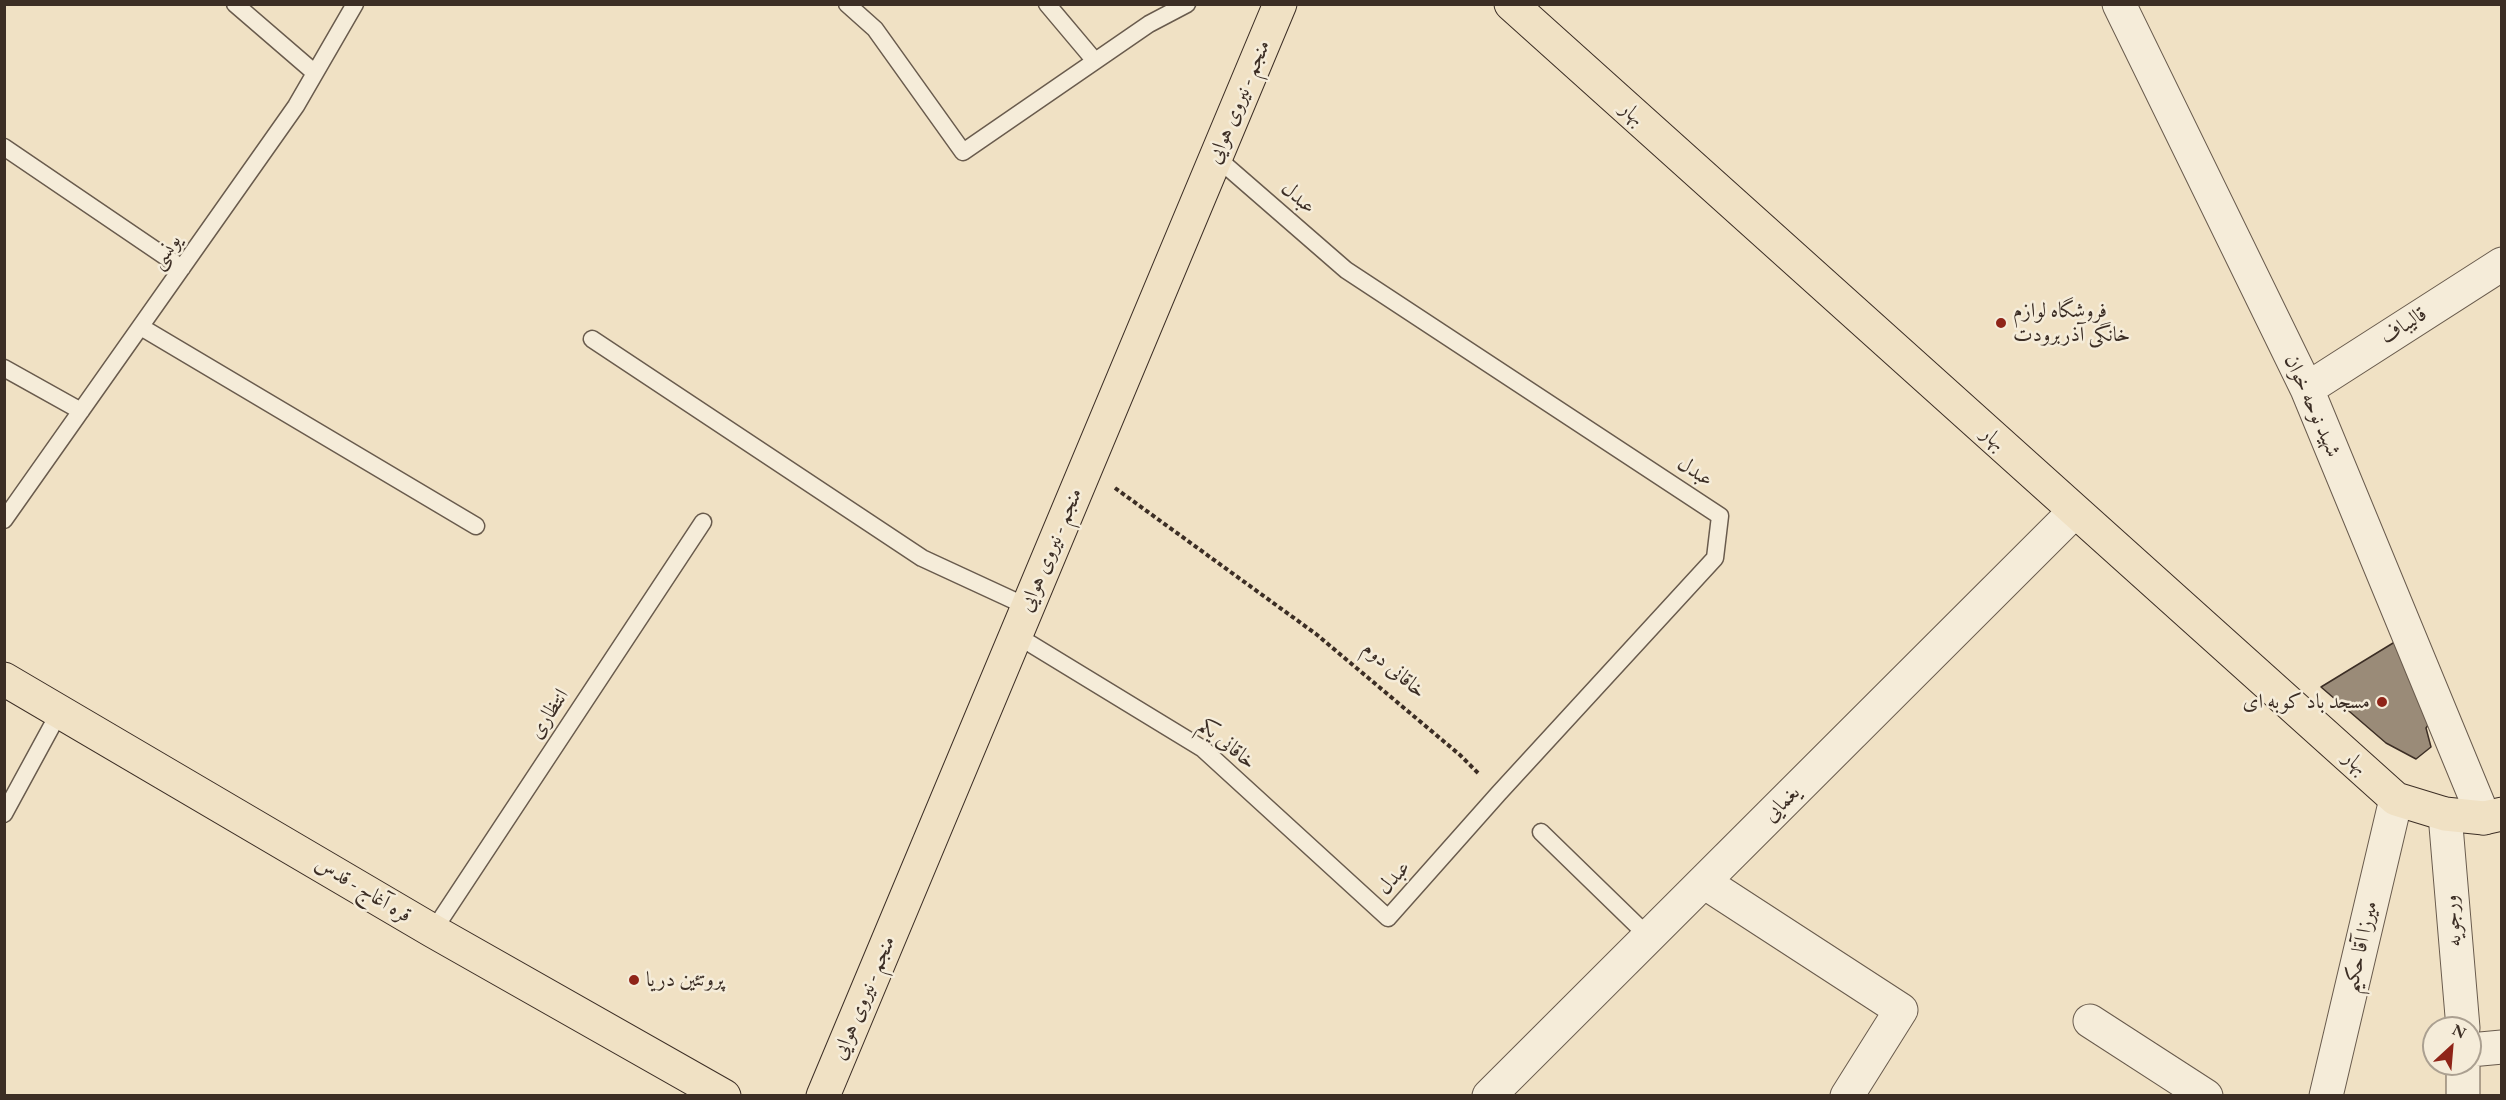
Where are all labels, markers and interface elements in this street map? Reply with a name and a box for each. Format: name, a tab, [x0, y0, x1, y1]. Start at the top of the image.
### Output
street label: منجم - نیروی هوایی	[1202, 36, 1276, 168]
street label: بهار	[1615, 96, 1649, 132]
street label: عبدل	[1276, 176, 1320, 220]
street label: یونسی	[145, 230, 187, 274]
place label: فروشگاه لوازم خانگی آذربرودت	[2013, 298, 2130, 348]
street label: قالیباف	[2376, 302, 2432, 350]
marker: فروشگاه لوازم خانگی آذربرودت	[1994, 316, 2008, 330]
street label: شهید نوحه خوان	[2278, 351, 2346, 461]
street label: بهار	[1976, 421, 2010, 457]
street label: عبدل	[1672, 451, 1718, 493]
street label: منجم - نیروی هوایی	[1014, 484, 1088, 616]
street label: خاقانی دوم	[1357, 636, 1431, 704]
street label: انتظاری	[524, 684, 574, 744]
place label: مسجد باد کوبه ای	[2243, 689, 2370, 715]
marker: مسجد باد کوبه ای	[2375, 695, 2389, 709]
street label: خاقانی یکم	[1193, 713, 1261, 775]
street label: بهار	[2338, 745, 2372, 781]
street label: یغمایی	[1758, 780, 1806, 828]
street label: قره آغاج - قدس	[310, 851, 416, 929]
street label: عبدل	[1372, 856, 1416, 900]
street label: ورجویه	[2438, 894, 2468, 948]
street label: میرزا آقا حکیم	[2338, 899, 2384, 995]
street label: منجم - نیروی هوایی	[827, 932, 901, 1064]
place label: پروتئین دریا	[646, 967, 724, 993]
marker: پروتئین دریا	[627, 973, 641, 987]
north arrow	[2422, 1016, 2482, 1076]
text: N	[2449, 1019, 2470, 1043]

